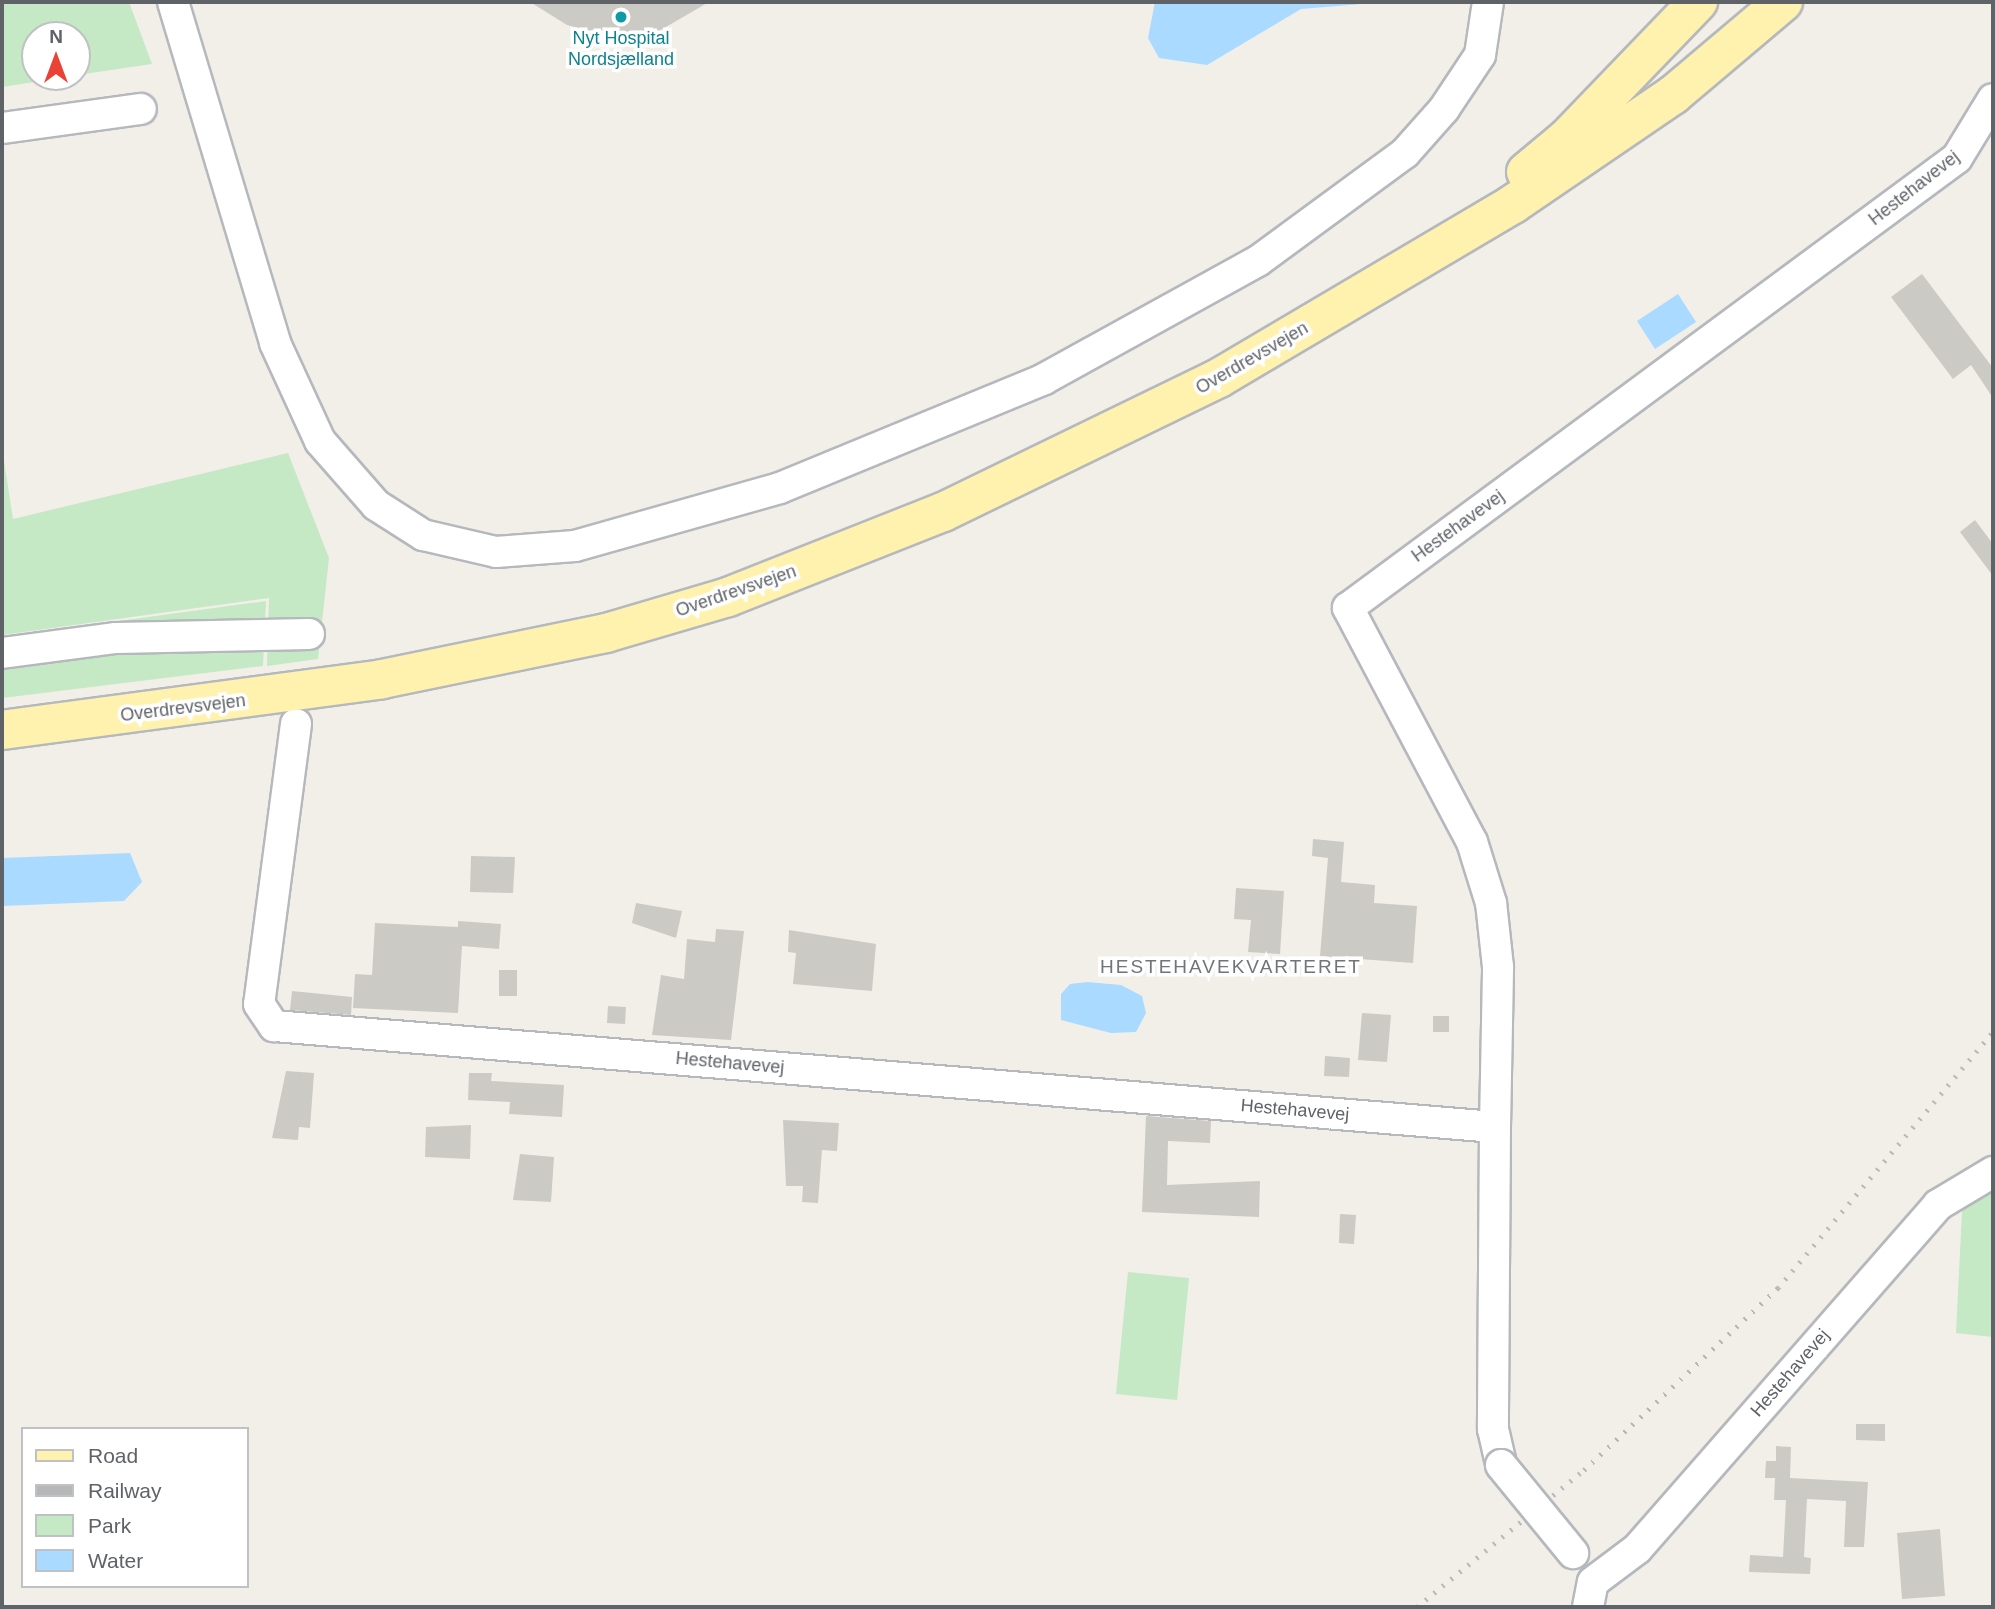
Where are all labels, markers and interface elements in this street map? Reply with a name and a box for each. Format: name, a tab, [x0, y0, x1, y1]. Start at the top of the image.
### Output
marker: Nyt Hospital Nordsjælland	[613, 9, 629, 25]
north arrow	[21, 21, 91, 91]
text: N	[49, 26, 63, 47]
place label: Nyt Hospital Nordsjælland	[568, 28, 674, 70]
street label: Hestehavevej	[1864, 146, 1964, 230]
street label: Overdrevsvejen	[1192, 317, 1312, 399]
street label: Hestehavevej	[1408, 485, 1508, 567]
street label: Overdrevsvejen	[673, 560, 799, 622]
street label: Overdrevsvejen	[119, 690, 247, 726]
district label: HESTEHAVEKVARTERET	[1102, 956, 1360, 978]
street label: Hestehavevej	[675, 1047, 785, 1079]
street label: Hestehavevej	[1240, 1094, 1350, 1126]
street label: Hestehavevej	[1746, 1325, 1834, 1421]
legend	[21, 1427, 248, 1588]
text: Road	[88, 1444, 138, 1467]
text: Railway	[88, 1479, 162, 1502]
text: Park	[88, 1514, 131, 1537]
text: Water	[88, 1549, 143, 1572]

